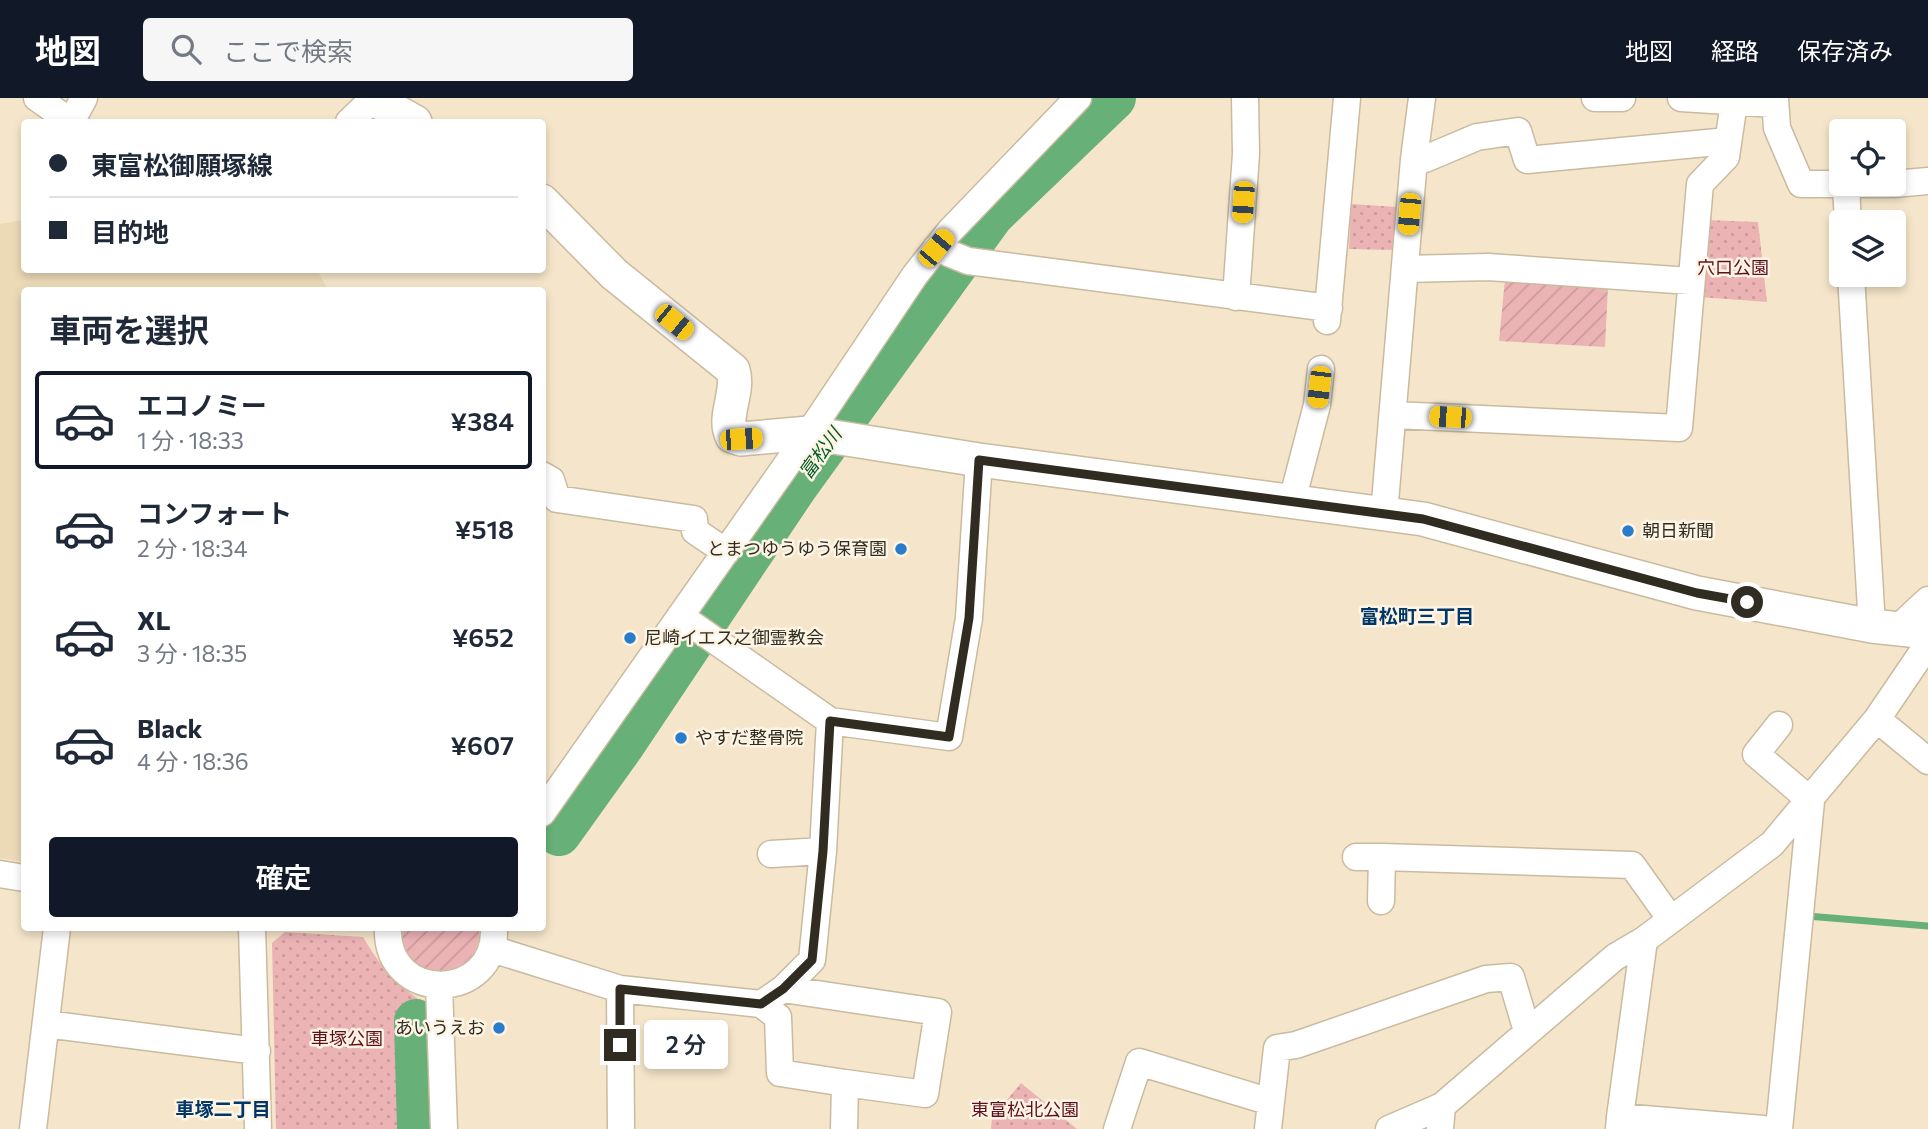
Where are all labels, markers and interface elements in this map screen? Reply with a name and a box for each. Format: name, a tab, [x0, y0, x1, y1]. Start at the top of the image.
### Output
search box	[143, 18, 633, 81]
text: 地図	[35, 29, 101, 70]
icon: search	[167, 30, 205, 68]
text: ここで検索	[223, 35, 353, 66]
text: 地図	[1625, 36, 1673, 65]
text: 経路	[1711, 36, 1759, 65]
text: 保存済み	[1797, 36, 1893, 65]
map controls	[1829, 119, 1906, 287]
button: locate	[1829, 119, 1906, 196]
text: 東富松御願塚線	[91, 149, 273, 180]
car	[1232, 180, 1255, 224]
car	[1397, 192, 1422, 236]
button: layers	[1829, 210, 1906, 287]
text: 目的地	[91, 216, 169, 247]
car	[915, 225, 958, 271]
park label: 穴口公園	[1697, 256, 1769, 278]
car	[652, 301, 697, 343]
text: 車両を選択	[49, 309, 209, 349]
car	[1307, 365, 1332, 409]
icon: car	[53, 389, 116, 452]
text: エコノミー	[137, 389, 267, 420]
text: ¥384	[451, 405, 514, 436]
car	[1429, 405, 1472, 429]
water label: 富松川	[794, 421, 847, 483]
text: 1 分 · 18:33	[137, 426, 244, 454]
car	[720, 427, 763, 451]
icon: car	[53, 497, 116, 560]
text: コンフォート	[137, 497, 292, 528]
text: ¥518	[455, 513, 514, 544]
place label: 朝日新聞	[1642, 519, 1714, 541]
marker: 朝日新聞	[1620, 523, 1636, 539]
text: 2 分 · 18:34	[137, 534, 248, 562]
place label: とまつゆうゆう保育園	[707, 537, 887, 559]
marker: とまつゆうゆう保育園	[893, 541, 909, 557]
route start	[1731, 586, 1763, 618]
text: XL	[137, 604, 171, 635]
district label: 富松町三丁目	[1360, 604, 1474, 627]
icon: car	[53, 605, 116, 668]
text: ¥652	[452, 621, 514, 652]
place label: 尼崎イエス之御霊教会	[644, 626, 824, 648]
marker: 尼崎イエス之御霊教会	[622, 630, 638, 646]
text: 3 分 · 18:35	[137, 639, 247, 667]
text: Black	[137, 712, 203, 743]
icon: car	[53, 713, 116, 776]
place label: やすだ整骨院	[695, 726, 803, 748]
text: ¥607	[451, 729, 514, 760]
marker: やすだ整骨院	[673, 730, 689, 746]
text: 4 分 · 18:36	[137, 747, 249, 775]
button: 確定	[49, 837, 518, 917]
place label: あいうえお	[395, 1016, 485, 1038]
marker: あいうえお	[491, 1020, 507, 1036]
callout: 2 分	[644, 1020, 728, 1070]
park label: 車塚公園	[311, 1027, 383, 1049]
route end	[604, 1029, 636, 1061]
text: 2 分	[666, 1030, 706, 1058]
district label: 車塚二丁目	[175, 1097, 271, 1120]
park label: 東富松北公園	[971, 1098, 1079, 1120]

